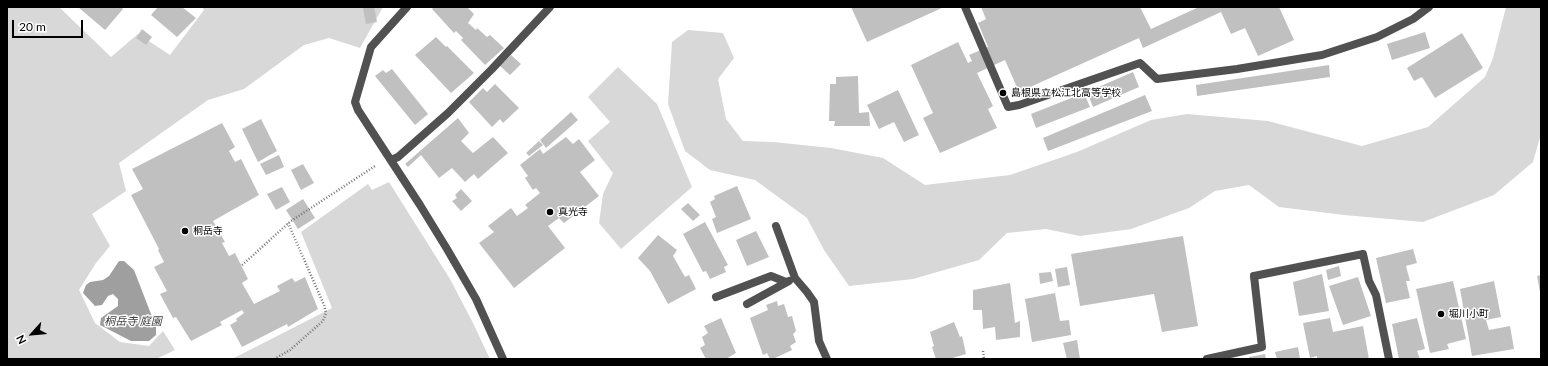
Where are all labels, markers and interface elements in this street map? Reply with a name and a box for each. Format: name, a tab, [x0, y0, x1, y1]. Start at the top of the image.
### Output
scale bar	[14, 12, 85, 38]
text: 20 m	[19, 19, 46, 34]
place label: 島根県立松江北高等学校	[1011, 87, 1121, 99]
marker: 島根県立松江北高等学校	[998, 88, 1008, 98]
place label: 真光寺	[558, 206, 588, 218]
marker: 真光寺	[545, 207, 555, 217]
place label: 桐岳寺	[193, 225, 223, 237]
marker: 桐岳寺	[180, 226, 190, 236]
place label: 堀川小町	[1449, 308, 1489, 320]
marker: 堀川小町	[1436, 309, 1446, 319]
north arrow	[12, 314, 52, 354]
water label: 桐岳寺 庭園	[104, 314, 162, 328]
text: N	[13, 333, 29, 346]

